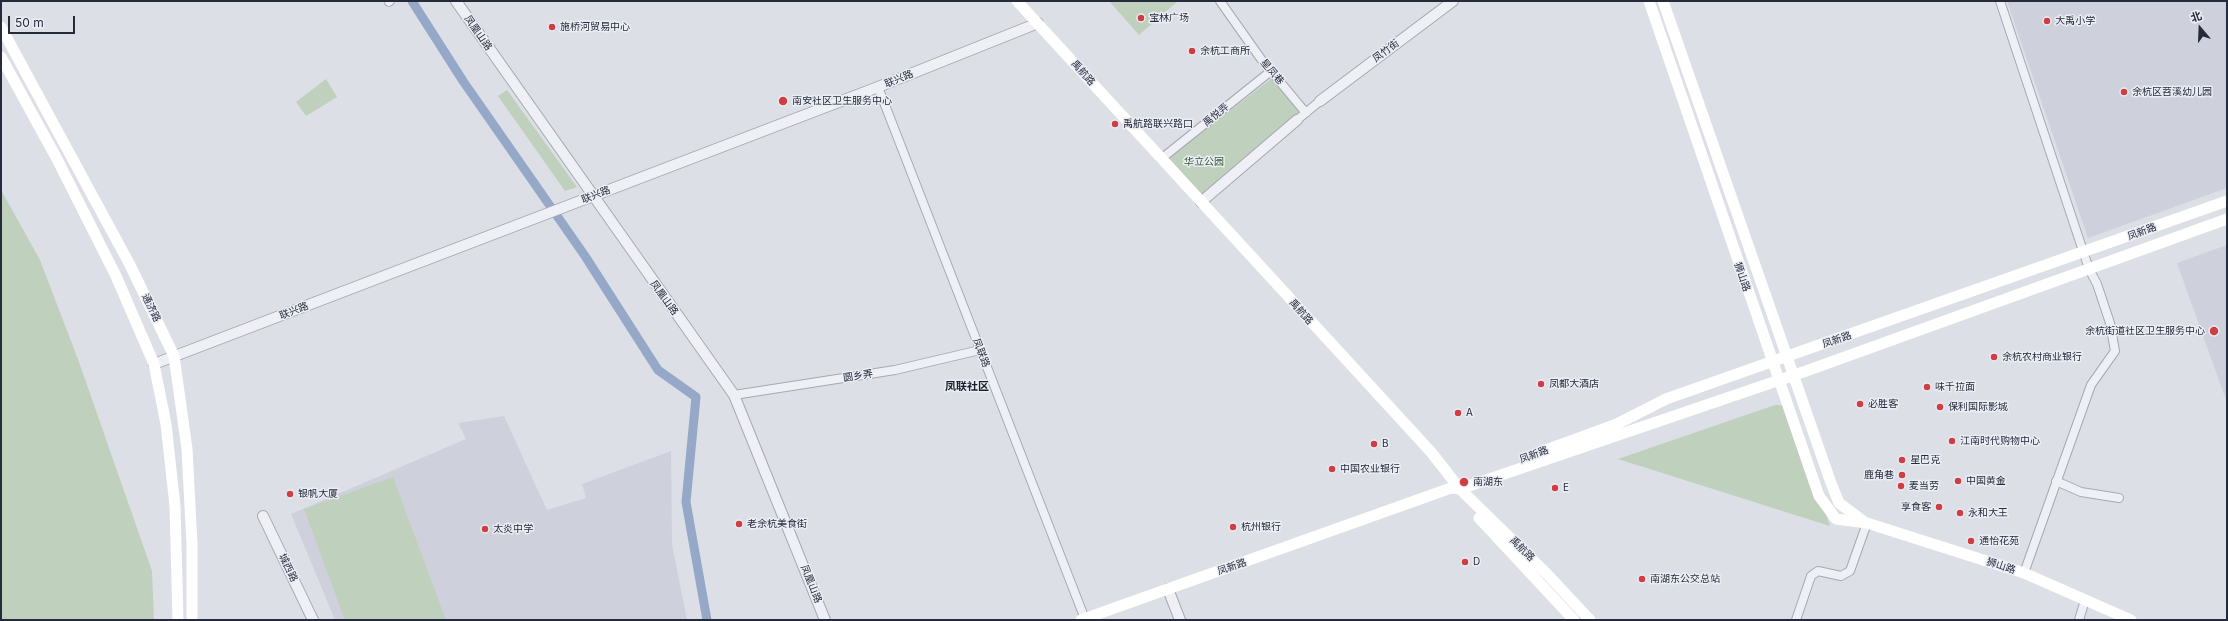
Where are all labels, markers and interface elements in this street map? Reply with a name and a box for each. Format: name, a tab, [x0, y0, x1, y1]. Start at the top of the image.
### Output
scale bar	[10, 8, 77, 34]
north arrow	[2180, 8, 2220, 48]
text: 北	[2189, 8, 2204, 25]
place label: 宝林广场	[1149, 12, 1189, 24]
street label: 凤凰山路	[462, 13, 494, 53]
marker: 宝林广场	[1136, 13, 1146, 23]
text: 50 m	[15, 15, 44, 30]
place label: 大禹小学	[2055, 15, 2095, 27]
marker: 大禹小学	[2042, 16, 2052, 26]
place label: 施桥河贸易中心	[560, 21, 630, 33]
marker: 施桥河贸易中心	[547, 22, 557, 32]
street label: 凤竹街	[1370, 37, 1402, 65]
place label: 余杭工商所	[1200, 45, 1250, 57]
marker: 余杭工商所	[1187, 46, 1197, 56]
street label: 星凤巷	[1258, 57, 1286, 87]
street label: 禹航路	[1069, 58, 1097, 88]
street label: 联兴路	[883, 68, 915, 90]
place label: 余杭区苕溪幼儿园	[2132, 86, 2212, 98]
marker: 余杭区苕溪幼儿园	[2119, 87, 2129, 97]
marker: 南安社区卫生服务中心	[777, 95, 789, 107]
place label: 南安社区卫生服务中心	[792, 95, 892, 107]
street label: 禹悦弄	[1201, 101, 1231, 129]
place label: 禹航路联兴路口	[1123, 118, 1193, 130]
marker: 禹航路联兴路口	[1110, 119, 1120, 129]
park label: 华立公园	[1184, 156, 1224, 168]
street label: 联兴路	[580, 184, 612, 206]
street label: 凤新路	[2126, 221, 2158, 243]
street label: 狮山路	[1731, 261, 1753, 293]
street label: 凤凰山路	[647, 278, 681, 318]
street label: 通济路	[139, 292, 163, 324]
street label: 禹航路	[1287, 297, 1315, 327]
street label: 联兴路	[278, 300, 310, 322]
place label: 余杭街道社区卫生服务中心	[2085, 325, 2205, 337]
marker: 余杭街道社区卫生服务中心	[2208, 325, 2220, 337]
street label: 凤新路	[1821, 329, 1853, 351]
street label: 凤联路	[970, 337, 992, 369]
place label: 余杭农村商业银行	[2002, 351, 2082, 363]
marker: 余杭农村商业银行	[1989, 352, 1999, 362]
street label: 圆乡弄	[842, 368, 874, 384]
place label: 凤都大酒店	[1549, 378, 1599, 390]
marker: 凤都大酒店	[1536, 379, 1546, 389]
district label: 凤联社区	[945, 380, 989, 394]
place label: 味千拉面	[1935, 381, 1975, 393]
marker: 味千拉面	[1922, 382, 1932, 392]
place label: 必胜客	[1868, 398, 1898, 410]
marker: 必胜客	[1855, 399, 1865, 409]
place label: 保利国际影城	[1948, 401, 2008, 413]
marker: 保利国际影城	[1935, 402, 1945, 412]
place label: A	[1466, 407, 1473, 419]
marker: A	[1453, 408, 1463, 418]
place label: 江南时代购物中心	[1960, 435, 2040, 447]
marker: 江南时代购物中心	[1947, 436, 1957, 446]
place label: B	[1382, 438, 1389, 450]
marker: B	[1369, 439, 1379, 449]
street label: 凤新路	[1518, 444, 1550, 466]
place label: 星巴克	[1910, 454, 1940, 466]
marker: 星巴克	[1897, 455, 1907, 465]
place label: 中国农业银行	[1340, 463, 1400, 475]
marker: 中国农业银行	[1327, 464, 1337, 474]
place label: 鹿角巷	[1864, 469, 1894, 481]
marker: 鹿角巷	[1897, 470, 1907, 480]
place label: 中国黄金	[1966, 475, 2006, 487]
marker: 南湖东	[1458, 476, 1470, 488]
place label: 南湖东	[1473, 476, 1503, 488]
marker: 中国黄金	[1953, 476, 1963, 486]
place label: 麦当劳	[1909, 480, 1939, 492]
marker: 麦当劳	[1896, 481, 1906, 491]
place label: E	[1563, 482, 1569, 494]
marker: E	[1550, 483, 1560, 493]
place label: 银帆大厦	[298, 488, 338, 500]
marker: 银帆大厦	[285, 489, 295, 499]
place label: 享食客	[1901, 501, 1931, 513]
marker: 享食客	[1934, 502, 1944, 512]
place label: 永和大王	[1968, 507, 2008, 519]
marker: 永和大王	[1955, 508, 1965, 518]
place label: 老余杭美食街	[747, 518, 807, 530]
marker: 老余杭美食街	[734, 519, 744, 529]
place label: 杭州银行	[1241, 521, 1281, 533]
marker: 杭州银行	[1228, 522, 1238, 532]
place label: 太炎中学	[493, 523, 533, 535]
marker: 太炎中学	[480, 524, 490, 534]
street label: 禹航路	[1507, 534, 1537, 564]
place label: 通怡花苑	[1979, 535, 2019, 547]
marker: 通怡花苑	[1966, 536, 1976, 546]
street label: 城西路	[276, 552, 300, 584]
street label: 凤新路	[1216, 556, 1248, 578]
place label: D	[1473, 556, 1480, 568]
street label: 狮山路	[1985, 556, 2017, 576]
marker: D	[1460, 557, 1470, 567]
street label: 凤凰山路	[798, 563, 824, 605]
place label: 南湖东公交总站	[1650, 573, 1720, 585]
marker: 南湖东公交总站	[1637, 574, 1647, 584]

